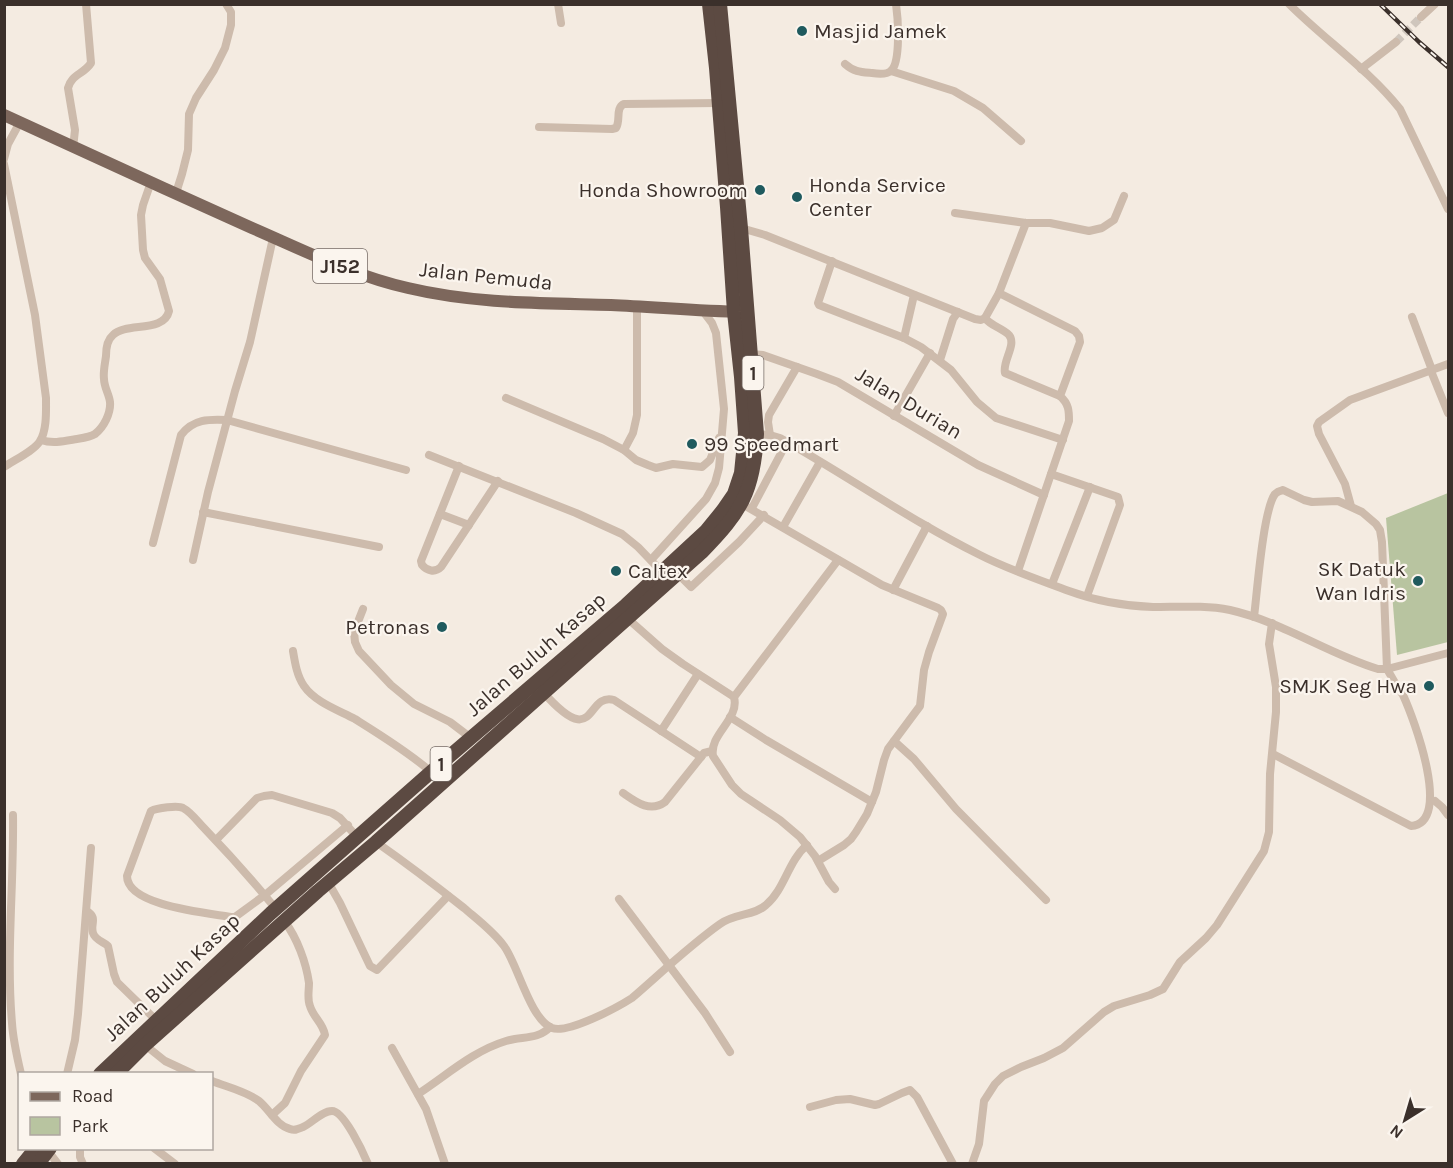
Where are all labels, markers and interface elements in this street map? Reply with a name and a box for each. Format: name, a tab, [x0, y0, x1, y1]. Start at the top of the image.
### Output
place label: Masjid Jamek	[814, 19, 947, 43]
marker: Masjid Jamek	[795, 24, 809, 38]
place label: Honda Service Center	[809, 173, 946, 221]
place label: Honda Showroom	[579, 178, 748, 202]
marker: Honda Showroom	[753, 183, 767, 197]
marker: Honda Service Center	[790, 190, 804, 204]
road number: J152	[313, 249, 367, 283]
street label: Jalan Pemuda	[418, 257, 554, 295]
road number: 1	[742, 356, 764, 390]
street label: Jalan Durian	[851, 362, 967, 444]
place label: 99 Speedmart	[704, 432, 839, 456]
marker: 99 Speedmart	[685, 437, 699, 451]
place label: SK Datuk Wan Idris	[1315, 557, 1406, 605]
place label: Caltex	[628, 559, 688, 583]
marker: Caltex	[609, 564, 623, 578]
marker: SK Datuk Wan Idris	[1411, 574, 1425, 588]
street label: Jalan Buluh Kasap	[462, 587, 610, 721]
place label: Petronas	[345, 615, 430, 639]
marker: Petronas	[435, 620, 449, 634]
place label: SMJK Seg Hwa	[1279, 674, 1417, 698]
marker: SMJK Seg Hwa	[1422, 679, 1436, 693]
road number: 1	[430, 747, 452, 781]
street label: Jalan Buluh Kasap	[99, 908, 245, 1046]
legend	[18, 1072, 213, 1150]
text: Road	[72, 1085, 113, 1107]
north arrow	[1375, 1090, 1435, 1150]
text: Park	[72, 1115, 109, 1137]
text: N	[1386, 1121, 1407, 1143]

